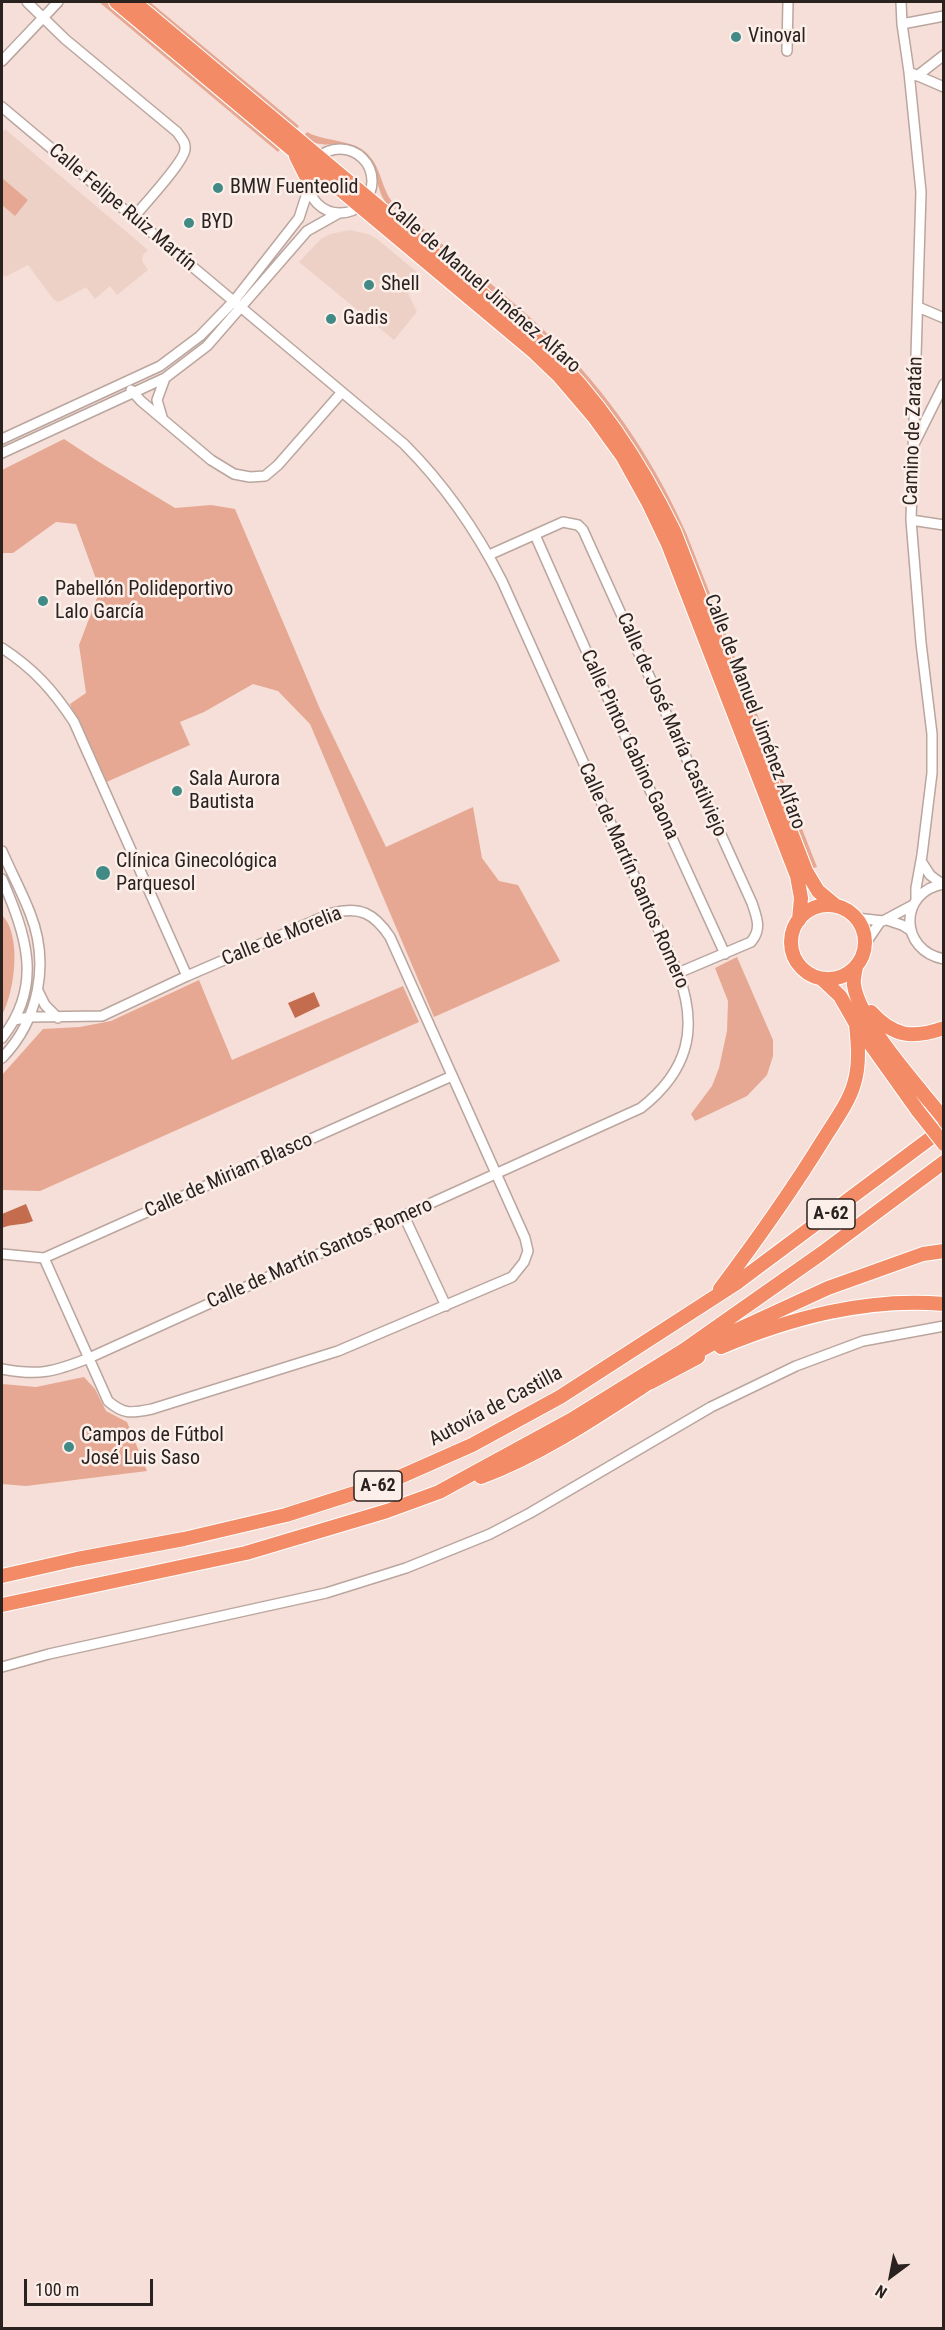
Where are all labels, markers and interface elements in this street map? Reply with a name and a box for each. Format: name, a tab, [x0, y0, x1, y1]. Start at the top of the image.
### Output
place label: Vinoval	[748, 25, 806, 49]
marker: Vinoval	[729, 30, 743, 44]
street label: Calle Felipe Ruiz Martín	[43, 139, 201, 277]
place label: BMW Fuenteolid	[230, 176, 358, 200]
marker: BMW Fuenteolid	[211, 181, 225, 195]
street label: Calle de Manuel Jiménez Alfaro	[381, 197, 585, 379]
place label: BYD	[201, 211, 233, 235]
marker: BYD	[182, 216, 196, 230]
place label: Shell	[381, 273, 420, 297]
marker: Shell	[362, 278, 376, 292]
place label: Gadis	[343, 307, 388, 331]
marker: Gadis	[324, 312, 338, 326]
street label: Camino de Zaratán	[899, 356, 929, 506]
place label: Pabellón Polideportivo Lalo García	[55, 578, 233, 625]
street label: Calle de Manuel Jiménez Alfaro	[698, 591, 810, 833]
marker: Pabellón Polideportivo Lalo García	[36, 594, 50, 608]
street label: Calle de José María Castilviejo	[611, 609, 731, 841]
street label: Calle Pintor Gabino Gaona	[574, 646, 684, 844]
street label: Calle de Martín Santos Romero	[572, 760, 694, 992]
place label: Sala Aurora Bautista	[189, 768, 280, 815]
marker: Sala Aurora Bautista	[170, 784, 184, 798]
place label: Clínica Ginecológica Parquesol	[116, 850, 277, 897]
marker: Clínica Ginecológica Parquesol	[94, 864, 112, 882]
street label: Calle de Morelia	[219, 902, 345, 972]
street label: Calle de Miriam Blasco	[141, 1128, 317, 1224]
street label: Calle de Martín Santos Romero	[204, 1193, 436, 1315]
road number: A-62	[807, 1199, 855, 1229]
street label: Autovía de Castilla	[425, 1362, 567, 1452]
place label: Campos de Fútbol José Luis Saso	[81, 1424, 224, 1471]
marker: Campos de Fútbol José Luis Saso	[62, 1440, 76, 1454]
road number: A-62	[354, 1471, 402, 1501]
north arrow	[861, 2246, 921, 2306]
scale bar	[27, 2267, 156, 2305]
text: 100 m	[35, 2279, 79, 2300]
text: N	[872, 2281, 890, 2302]

